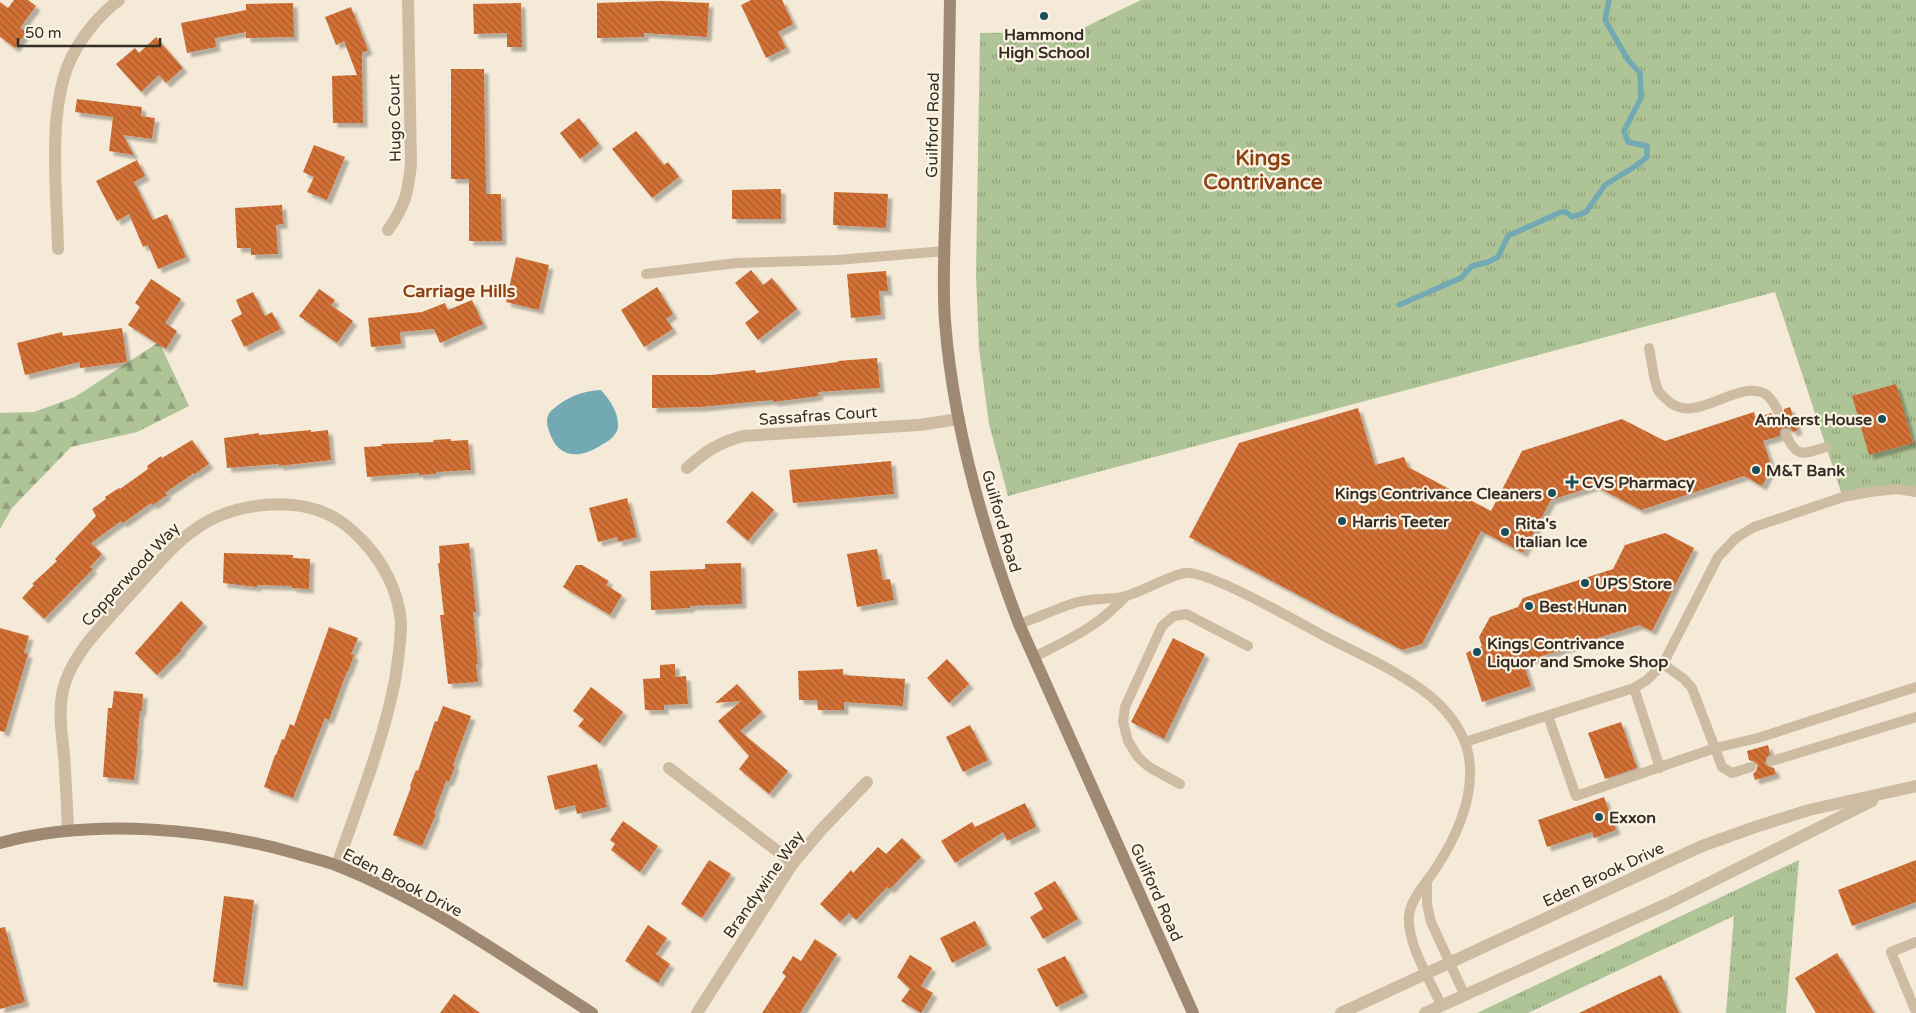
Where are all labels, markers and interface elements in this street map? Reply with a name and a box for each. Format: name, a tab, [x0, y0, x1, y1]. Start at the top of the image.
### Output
marker: Hammond High School	[1038, 10, 1050, 22]
scale bar	[18, 15, 160, 47]
text: 50 m	[25, 24, 62, 42]
place label: Hammond High School	[998, 25, 1090, 63]
street label: Guilford Road	[922, 72, 944, 178]
street label: Hugo Court	[384, 74, 406, 162]
district label: Kings Contrivance	[1203, 146, 1323, 195]
district label: Carriage Hills	[403, 280, 516, 302]
street label: Sassafras Court	[758, 402, 878, 430]
place label: Amherst House	[1755, 410, 1872, 430]
marker: Amherst House	[1876, 413, 1888, 425]
place label: M&T Bank	[1766, 461, 1845, 481]
marker: M&T Bank	[1750, 464, 1762, 476]
street label: Guilford Road	[977, 468, 1025, 575]
place label: CVS Pharmacy	[1582, 473, 1695, 493]
marker: CVS Pharmacy	[1566, 476, 1578, 488]
place label: Kings Contrivance Cleaners	[1335, 484, 1542, 504]
marker: Kings Contrivance Cleaners	[1546, 487, 1558, 499]
place label: Harris Teeter	[1352, 512, 1450, 532]
place label: Rita's Italian Ice	[1515, 514, 1587, 552]
marker: Harris Teeter	[1336, 515, 1348, 527]
street label: Copperwood Way	[77, 518, 184, 631]
marker: Rita's Italian Ice	[1499, 526, 1511, 538]
place label: UPS Store	[1595, 574, 1672, 594]
marker: UPS Store	[1579, 577, 1591, 589]
place label: Best Hunan	[1539, 597, 1627, 617]
marker: Best Hunan	[1523, 600, 1535, 612]
place label: Kings Contrivance Liquor and Smoke Shop	[1487, 634, 1668, 672]
marker: Kings Contrivance Liquor and Smoke Shop	[1471, 646, 1483, 658]
place label: Exxon	[1609, 808, 1656, 828]
marker: Exxon	[1593, 811, 1605, 823]
street label: Brandywine Way	[719, 826, 809, 942]
street label: Eden Brook Drive	[1540, 838, 1667, 912]
street label: Guilford Road	[1125, 840, 1187, 945]
street label: Eden Brook Drive	[339, 844, 466, 922]

